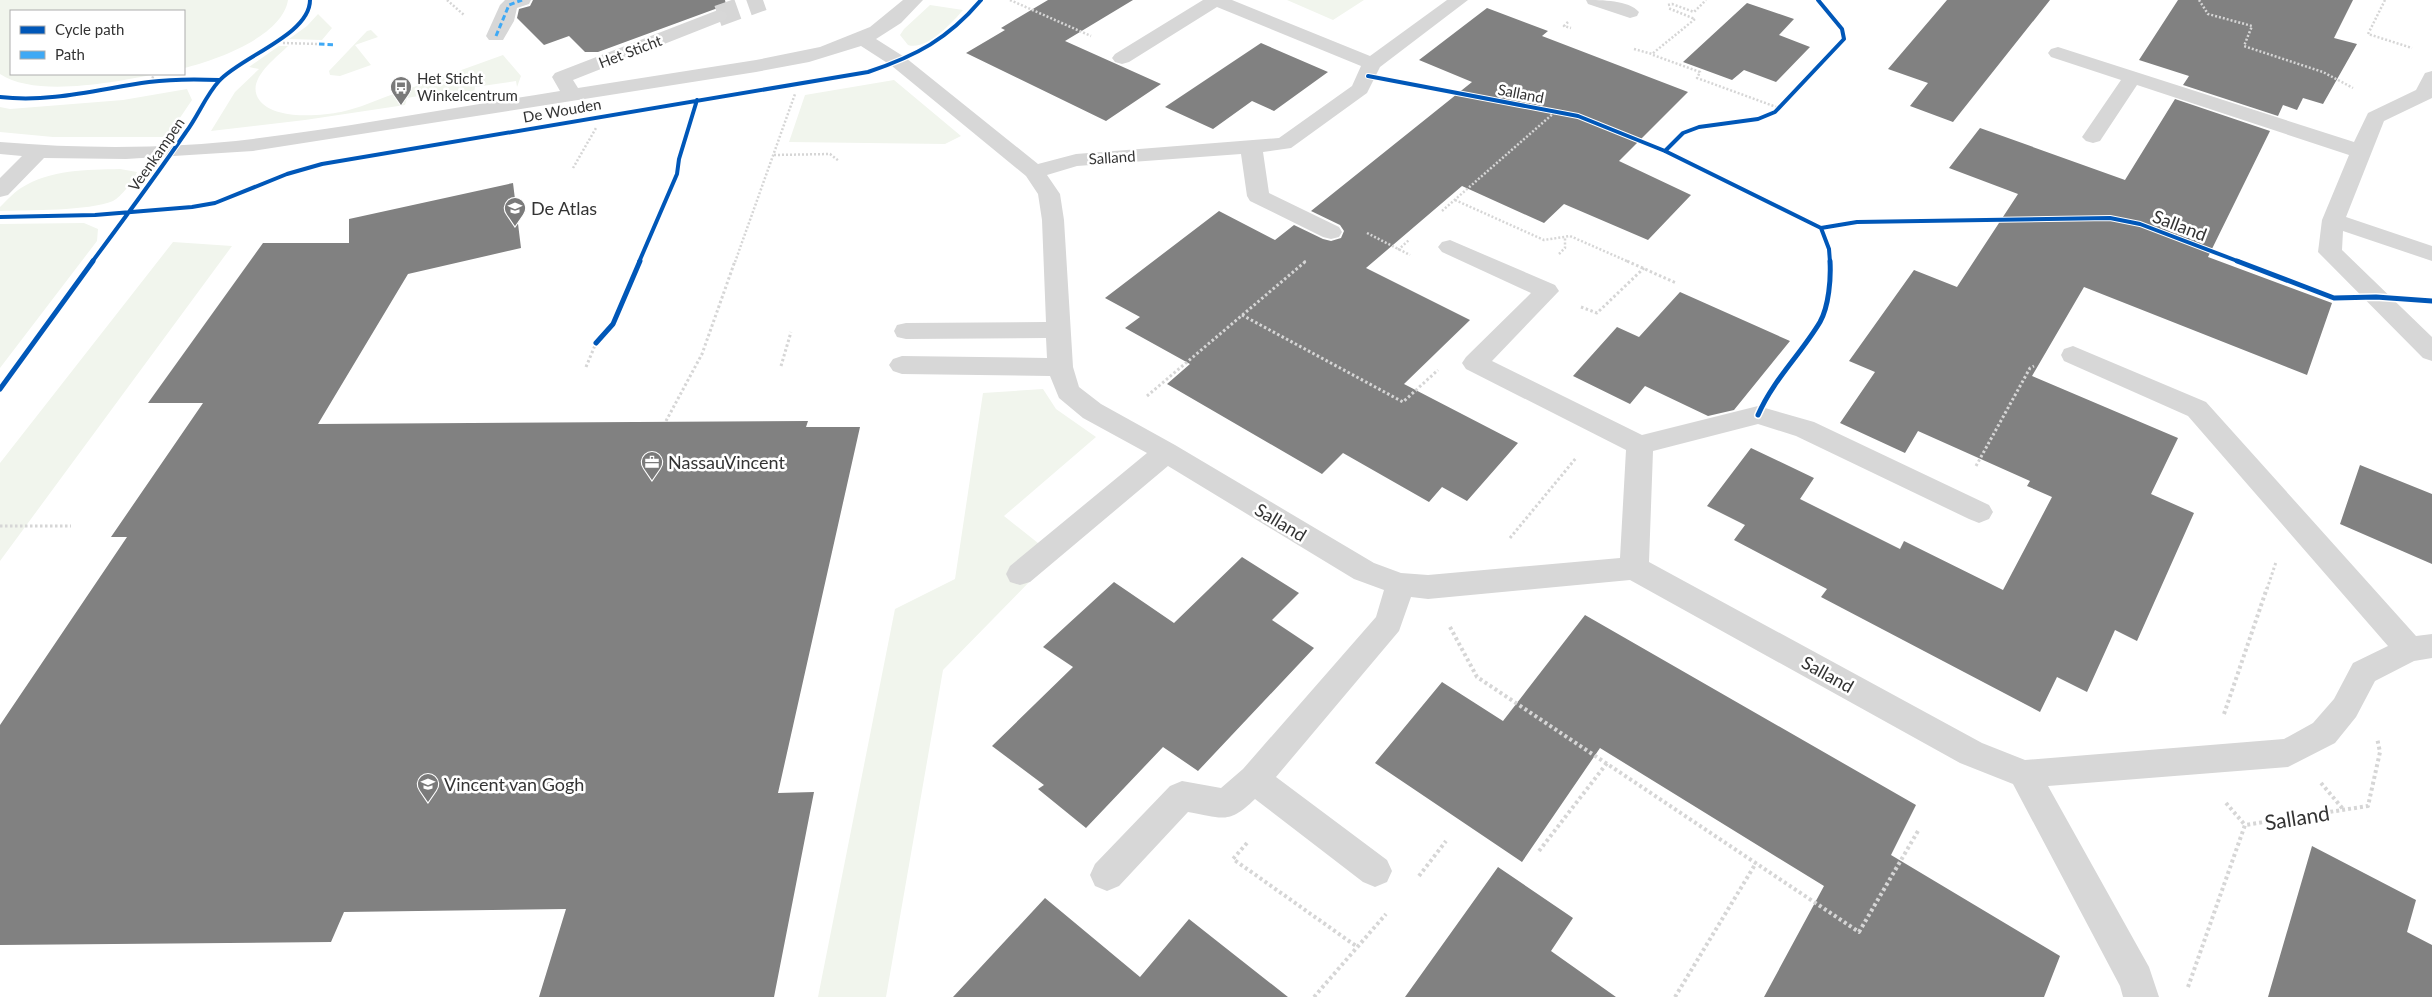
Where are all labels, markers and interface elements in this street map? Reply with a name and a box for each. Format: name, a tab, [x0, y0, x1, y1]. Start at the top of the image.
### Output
legend	[10, 10, 185, 75]
text: Cycle path	[55, 20, 124, 38]
street label: Het Sticht	[596, 31, 665, 71]
text: Path	[55, 45, 85, 63]
place label: Het Sticht Winkelcentrum	[417, 69, 518, 104]
bus stop icon: Het Sticht Winkelcentrum	[389, 75, 413, 106]
street label: Salland	[1496, 80, 1546, 106]
street label: De Wouden	[521, 94, 603, 126]
street label: Veenkampen	[124, 114, 188, 194]
street label: Salland	[1088, 146, 1136, 168]
school or university icon: De Atlas	[503, 196, 527, 227]
place label: De Atlas	[531, 197, 597, 219]
street label: Salland	[2150, 205, 2210, 245]
office icon: NassauVincent	[640, 450, 664, 481]
place label: NassauVincent	[668, 451, 785, 473]
street label: Salland	[1251, 498, 1311, 546]
street label: Salland	[1798, 651, 1858, 697]
school or university icon: Vincent van Gogh	[416, 772, 440, 803]
place label: Vincent van Gogh	[444, 773, 584, 795]
street label: Salland	[2263, 800, 2331, 834]

